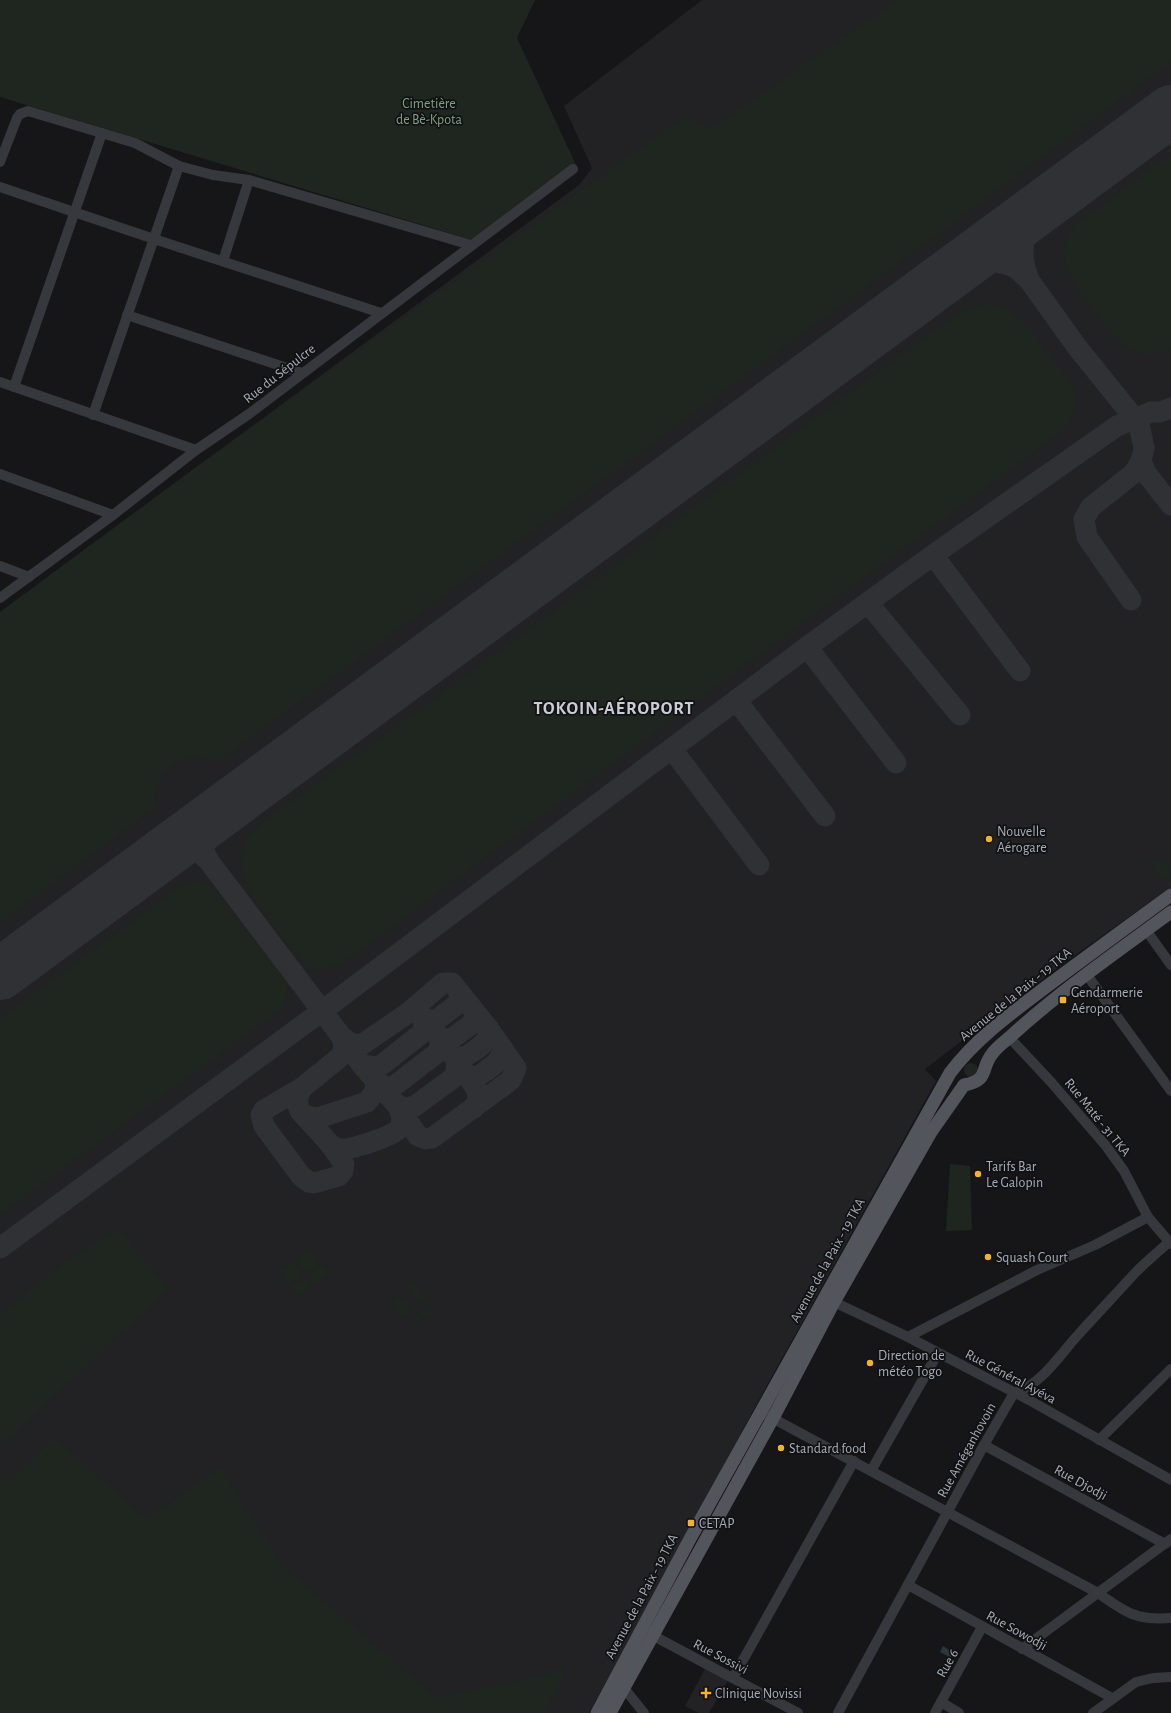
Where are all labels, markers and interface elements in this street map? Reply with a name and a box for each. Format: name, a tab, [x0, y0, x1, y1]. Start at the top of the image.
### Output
park label: Cimetière de Bè-Kpota	[396, 97, 463, 127]
street label: Rue du Sépulcre	[241, 342, 318, 406]
district label: TOKOIN-AÉROPORT	[533, 697, 695, 718]
place label: Nouvelle Aérogare	[997, 825, 1047, 855]
marker: Nouvelle Aérogare	[984, 834, 994, 844]
street label: Avenue de la Paix - 19 TKA	[957, 945, 1074, 1044]
place label: Gendarmerie Aéroport	[1071, 986, 1143, 1016]
marker: Gendarmerie Aéroport	[1058, 995, 1068, 1005]
street label: Rue Maté - 31 TKA	[1062, 1076, 1133, 1159]
place label: Tarifs Bar Le Galopin	[986, 1160, 1043, 1190]
marker: Tarifs Bar Le Galopin	[973, 1169, 983, 1179]
street label: Avenue de la Paix - 19 TKA	[788, 1196, 868, 1325]
place label: Squash Court	[996, 1251, 1068, 1265]
marker: Squash Court	[983, 1252, 993, 1262]
street label: Rue Général Ayéva	[963, 1347, 1059, 1407]
place label: Direction de météo Togo	[878, 1349, 945, 1379]
marker: Direction de météo Togo	[865, 1358, 875, 1368]
street label: Rue Améganhovoin	[935, 1401, 999, 1500]
place label: Standard food	[789, 1442, 866, 1456]
marker: Standard food	[776, 1443, 786, 1453]
street label: Rue Djodji	[1052, 1463, 1109, 1503]
place label: CETAP	[699, 1517, 735, 1531]
marker: CETAP	[686, 1518, 696, 1528]
street label: Avenue de la Paix - 19 TKA	[603, 1532, 681, 1661]
street label: Rue Sowodji	[984, 1609, 1049, 1653]
street label: Rue Sossivi	[691, 1637, 750, 1677]
street label: Rue 6	[934, 1647, 961, 1680]
marker: Clinique Novissi	[700, 1687, 712, 1699]
place label: Clinique Novissi	[715, 1687, 802, 1701]

